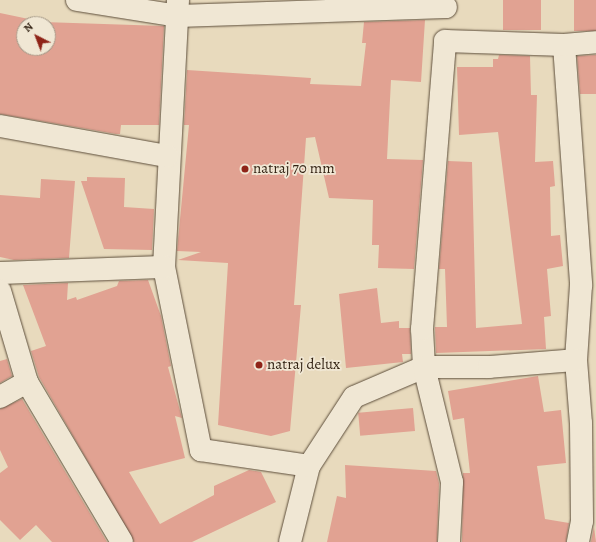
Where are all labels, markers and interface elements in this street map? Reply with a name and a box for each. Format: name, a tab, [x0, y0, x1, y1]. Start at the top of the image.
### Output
north arrow	[16, 16, 56, 56]
text: N	[20, 19, 36, 36]
place label: natraj 70 mm	[253, 160, 335, 178]
marker: natraj 70 mm	[240, 164, 250, 174]
place label: natraj delux	[267, 356, 340, 374]
marker: natraj delux	[254, 360, 264, 370]

